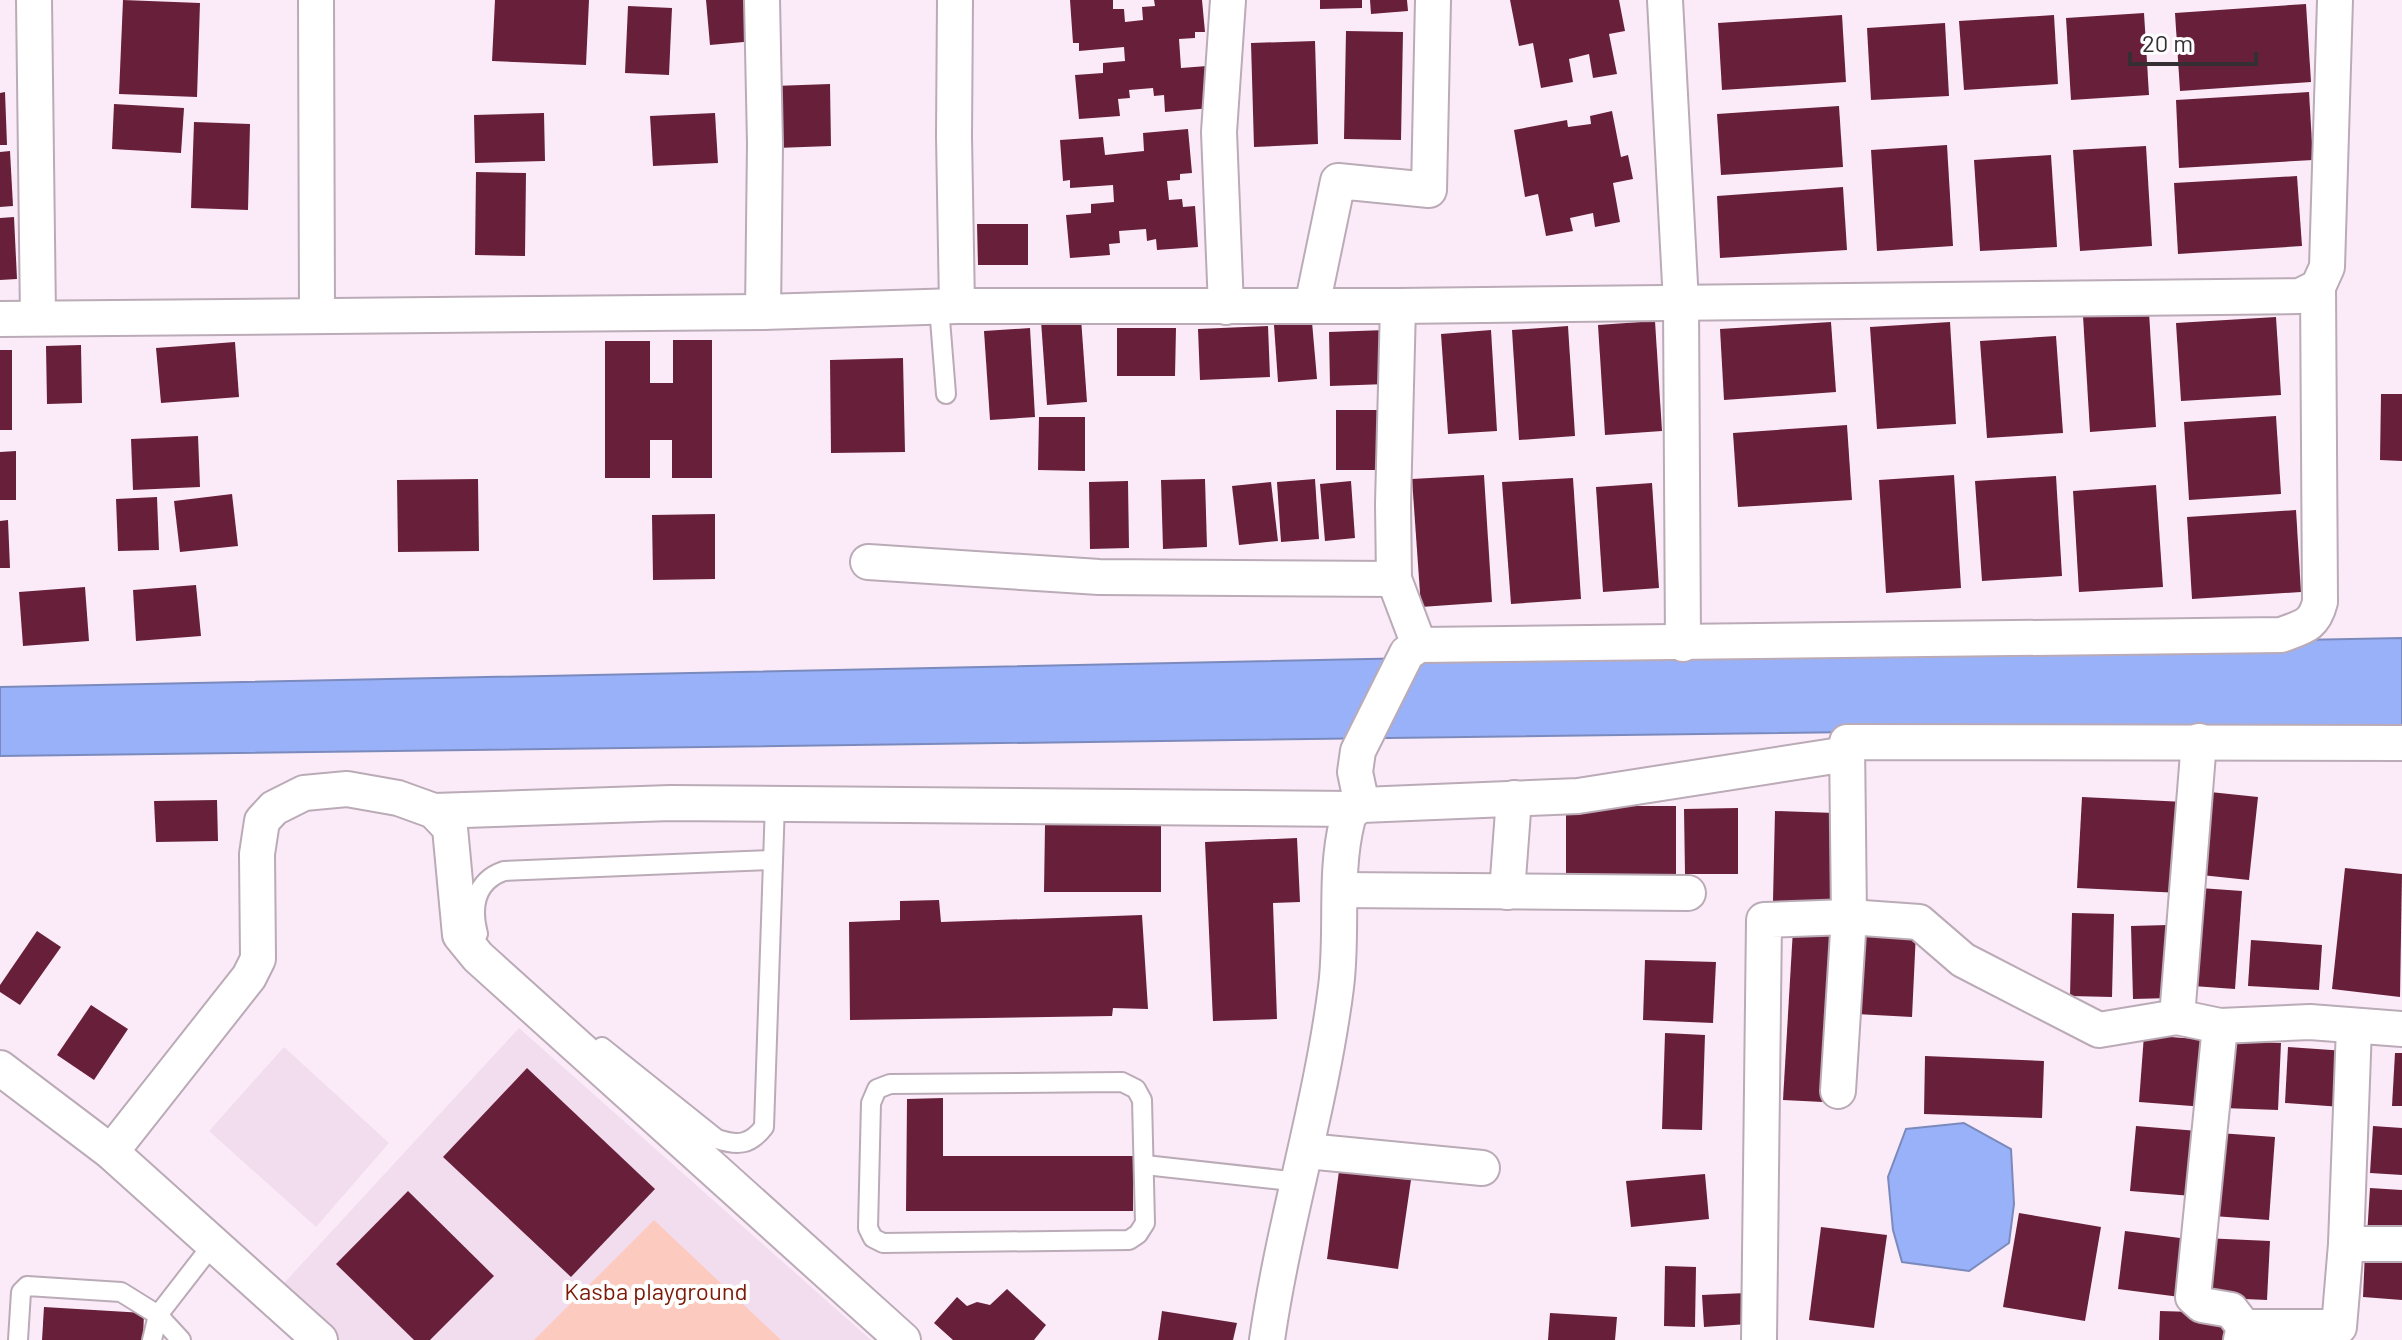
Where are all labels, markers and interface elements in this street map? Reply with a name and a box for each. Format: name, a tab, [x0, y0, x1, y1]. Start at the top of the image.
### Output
scale bar	[2130, 16, 2256, 66]
text: 20 m	[2142, 28, 2193, 57]
park label: Kasba playground	[564, 1276, 748, 1305]

